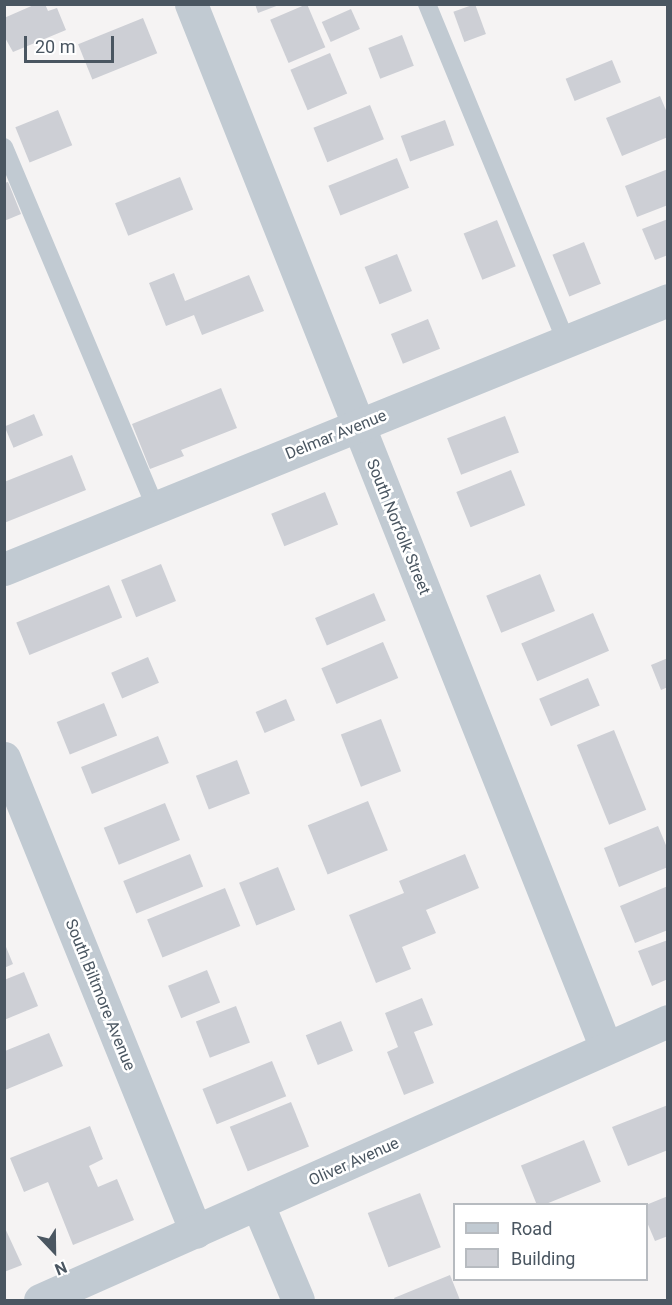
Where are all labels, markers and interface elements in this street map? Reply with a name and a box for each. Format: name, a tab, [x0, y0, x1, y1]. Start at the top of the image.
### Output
scale bar	[27, 24, 117, 62]
text: 20 m	[35, 36, 75, 57]
street label: Delmar Avenue	[283, 406, 389, 464]
street label: South Norfolk Street	[362, 456, 434, 598]
street label: South Biltmore Avenue	[61, 916, 139, 1074]
street label: Oliver Avenue	[306, 1134, 402, 1190]
legend	[453, 1203, 648, 1281]
text: Road	[511, 1218, 552, 1239]
north arrow	[24, 1221, 84, 1281]
text: Building	[511, 1248, 575, 1269]
text: N	[52, 1257, 70, 1279]

